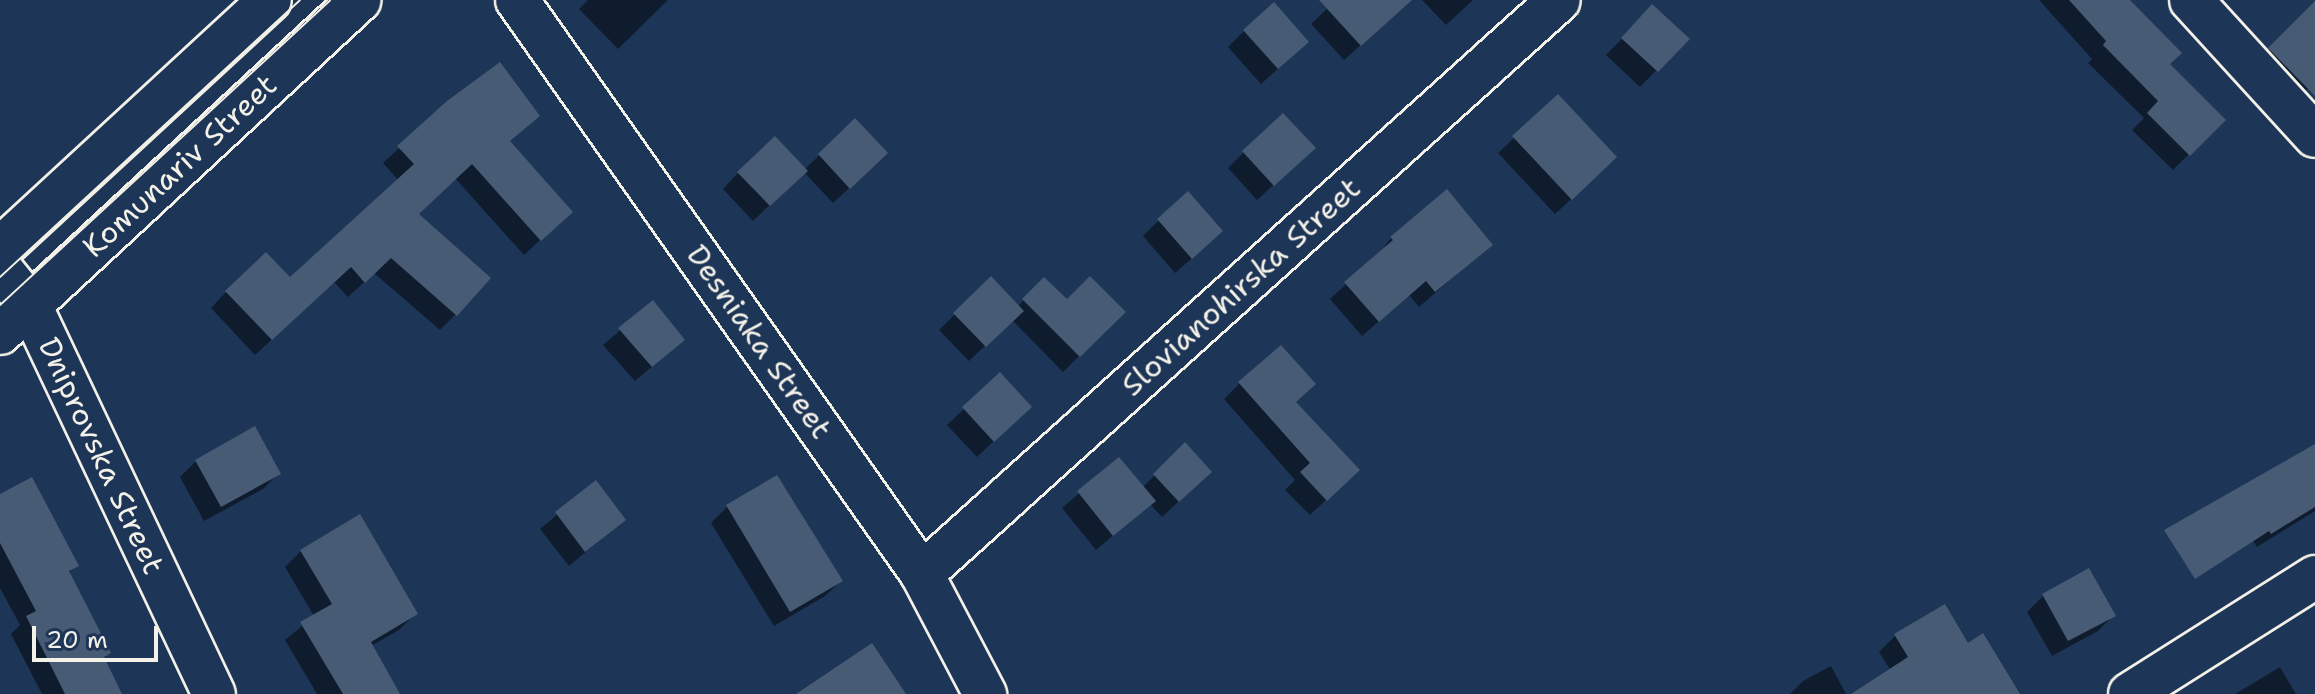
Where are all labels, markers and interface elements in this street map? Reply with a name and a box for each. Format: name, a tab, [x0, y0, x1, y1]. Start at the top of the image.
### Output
street label: Komunariv Street	[76, 67, 284, 265]
street label: Slovianohirska Street	[1114, 170, 1368, 404]
street label: Desniaka Street	[679, 238, 839, 446]
street label: Dniprovska Street	[30, 332, 172, 580]
scale bar	[36, 610, 162, 660]
text: 20 m	[46, 624, 108, 656]

